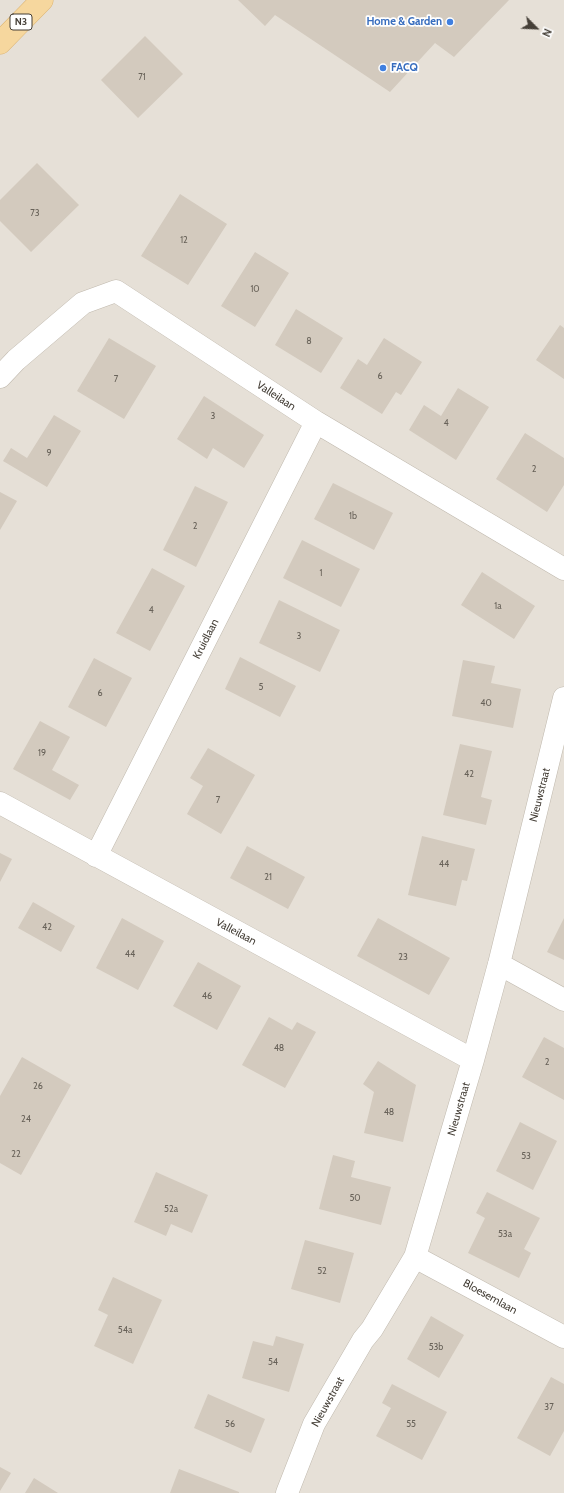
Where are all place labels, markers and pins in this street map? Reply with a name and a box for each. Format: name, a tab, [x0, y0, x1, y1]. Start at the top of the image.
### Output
place label: Home & Garden	[366, 15, 442, 29]
marker: Home & Garden	[445, 17, 455, 27]
place label: FACQ	[391, 61, 418, 75]
marker: FACQ	[378, 63, 388, 73]

